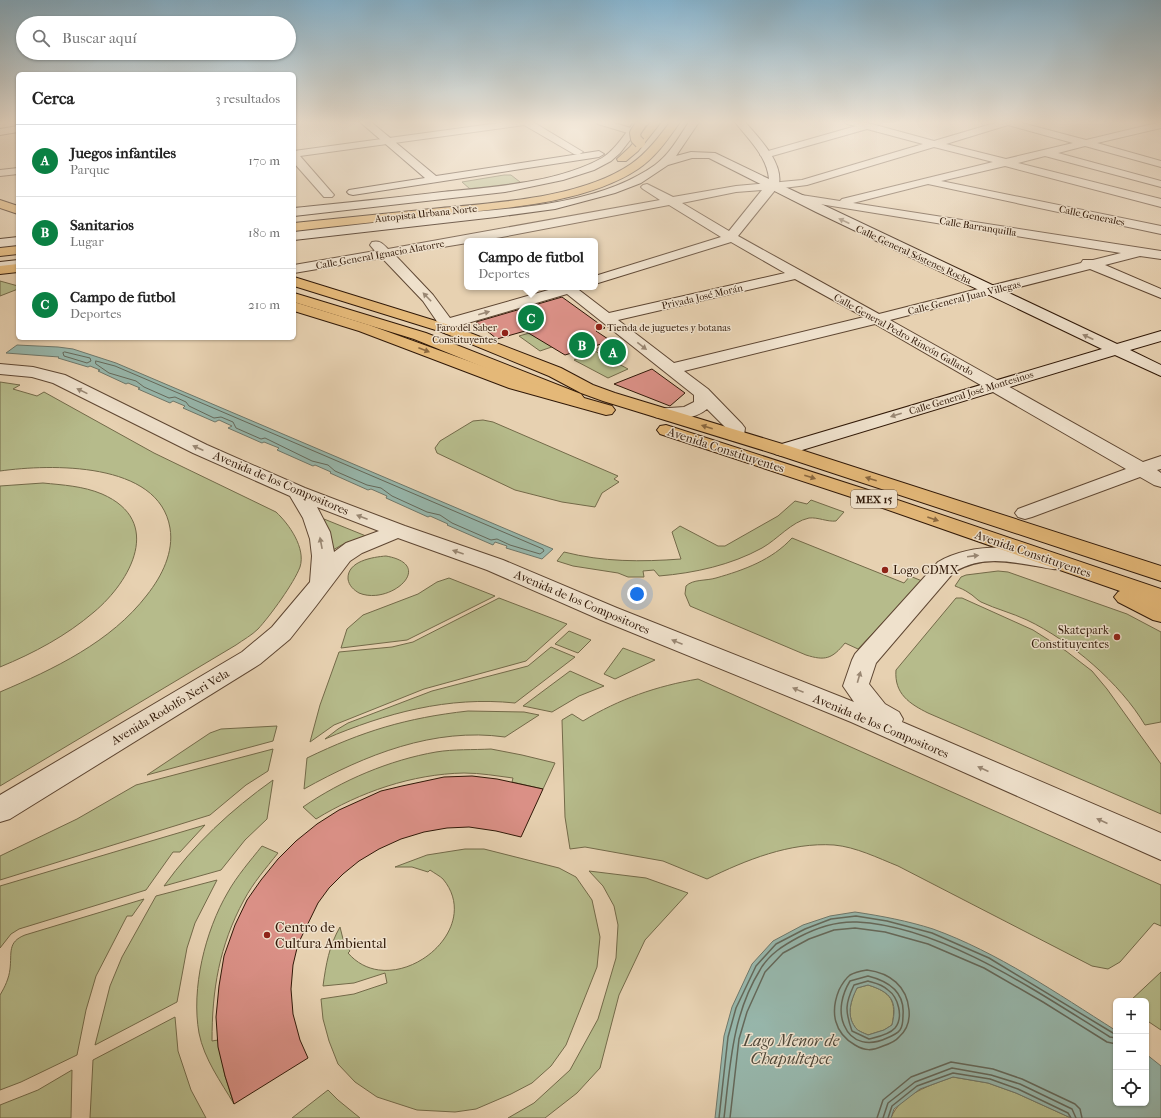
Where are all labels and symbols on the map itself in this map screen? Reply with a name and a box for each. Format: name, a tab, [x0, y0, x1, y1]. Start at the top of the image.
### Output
street label: Autopista Urbana Norte	[373, 203, 478, 225]
street label: Calle Generales	[1058, 203, 1126, 229]
street label: Calle Barranquilla	[938, 215, 1018, 239]
one-way arrow	[838, 218, 850, 224]
street label: Calle General Sóstenes Rocha	[854, 223, 974, 287]
street label: Calle General Ignacio Alatorre	[315, 238, 445, 272]
street label: Calle General Juan Villegas	[907, 278, 1022, 318]
street label: Privada José Morán	[660, 282, 744, 312]
street label: Calle General Pedro Rincón Gallardo	[832, 291, 975, 378]
one-way arrow	[422, 292, 432, 302]
pin: C	[518, 303, 544, 333]
one-way arrow	[478, 310, 490, 316]
place label: Faro del Saber Constituyentes	[432, 322, 498, 346]
marker: Tienda de juguetes y botanas	[594, 322, 604, 332]
place label: Tienda de juguetes y botanas	[607, 322, 731, 334]
marker: Faro del Saber Constituyentes	[500, 328, 510, 338]
pin: B	[569, 330, 595, 360]
one-way arrow	[1082, 334, 1094, 340]
pin: A	[600, 337, 626, 367]
one-way arrow	[636, 342, 647, 350]
one-way arrow	[418, 347, 430, 353]
street label: Calle General José Montesinos	[908, 368, 1035, 418]
one-way arrow	[76, 387, 88, 394]
one-way arrow	[889, 412, 901, 418]
street label: Avenida Constituyentes	[665, 424, 787, 476]
one-way arrow	[701, 424, 713, 430]
one-way arrow	[193, 445, 204, 451]
street label: Avenida de los Compositores	[210, 448, 351, 518]
one-way arrow	[804, 475, 816, 481]
one-way arrow	[865, 476, 877, 482]
road number: MEX 15	[851, 490, 897, 508]
one-way arrow	[355, 513, 367, 519]
one-way arrow	[927, 517, 939, 523]
street label: Avenida Constituyentes	[972, 527, 1094, 581]
one-way arrow	[318, 537, 324, 549]
one-way arrow	[452, 549, 464, 555]
one-way arrow	[967, 552, 980, 559]
place label: Logo CDMX	[893, 563, 959, 577]
marker: Logo CDMX	[880, 565, 890, 575]
street label: Avenida de los Compositores	[511, 567, 652, 637]
your location	[627, 584, 647, 604]
place label: Skatepark Constituyentes	[1031, 623, 1110, 651]
marker: Skatepark Constituyentes	[1112, 632, 1122, 642]
one-way arrow	[672, 639, 683, 645]
street label: Avenida Rodolfo Neri Vela	[108, 666, 232, 748]
one-way arrow	[856, 671, 862, 683]
one-way arrow	[792, 687, 804, 693]
street label: Avenida de los Compositores	[810, 691, 951, 761]
one-way arrow	[977, 766, 988, 772]
one-way arrow	[1096, 818, 1107, 824]
place label: Centro de Cultura Ambiental	[275, 919, 387, 952]
marker: Centro de Cultura Ambiental	[262, 930, 272, 940]
water label: Lago Menor de Chapultepec	[742, 1031, 840, 1068]

